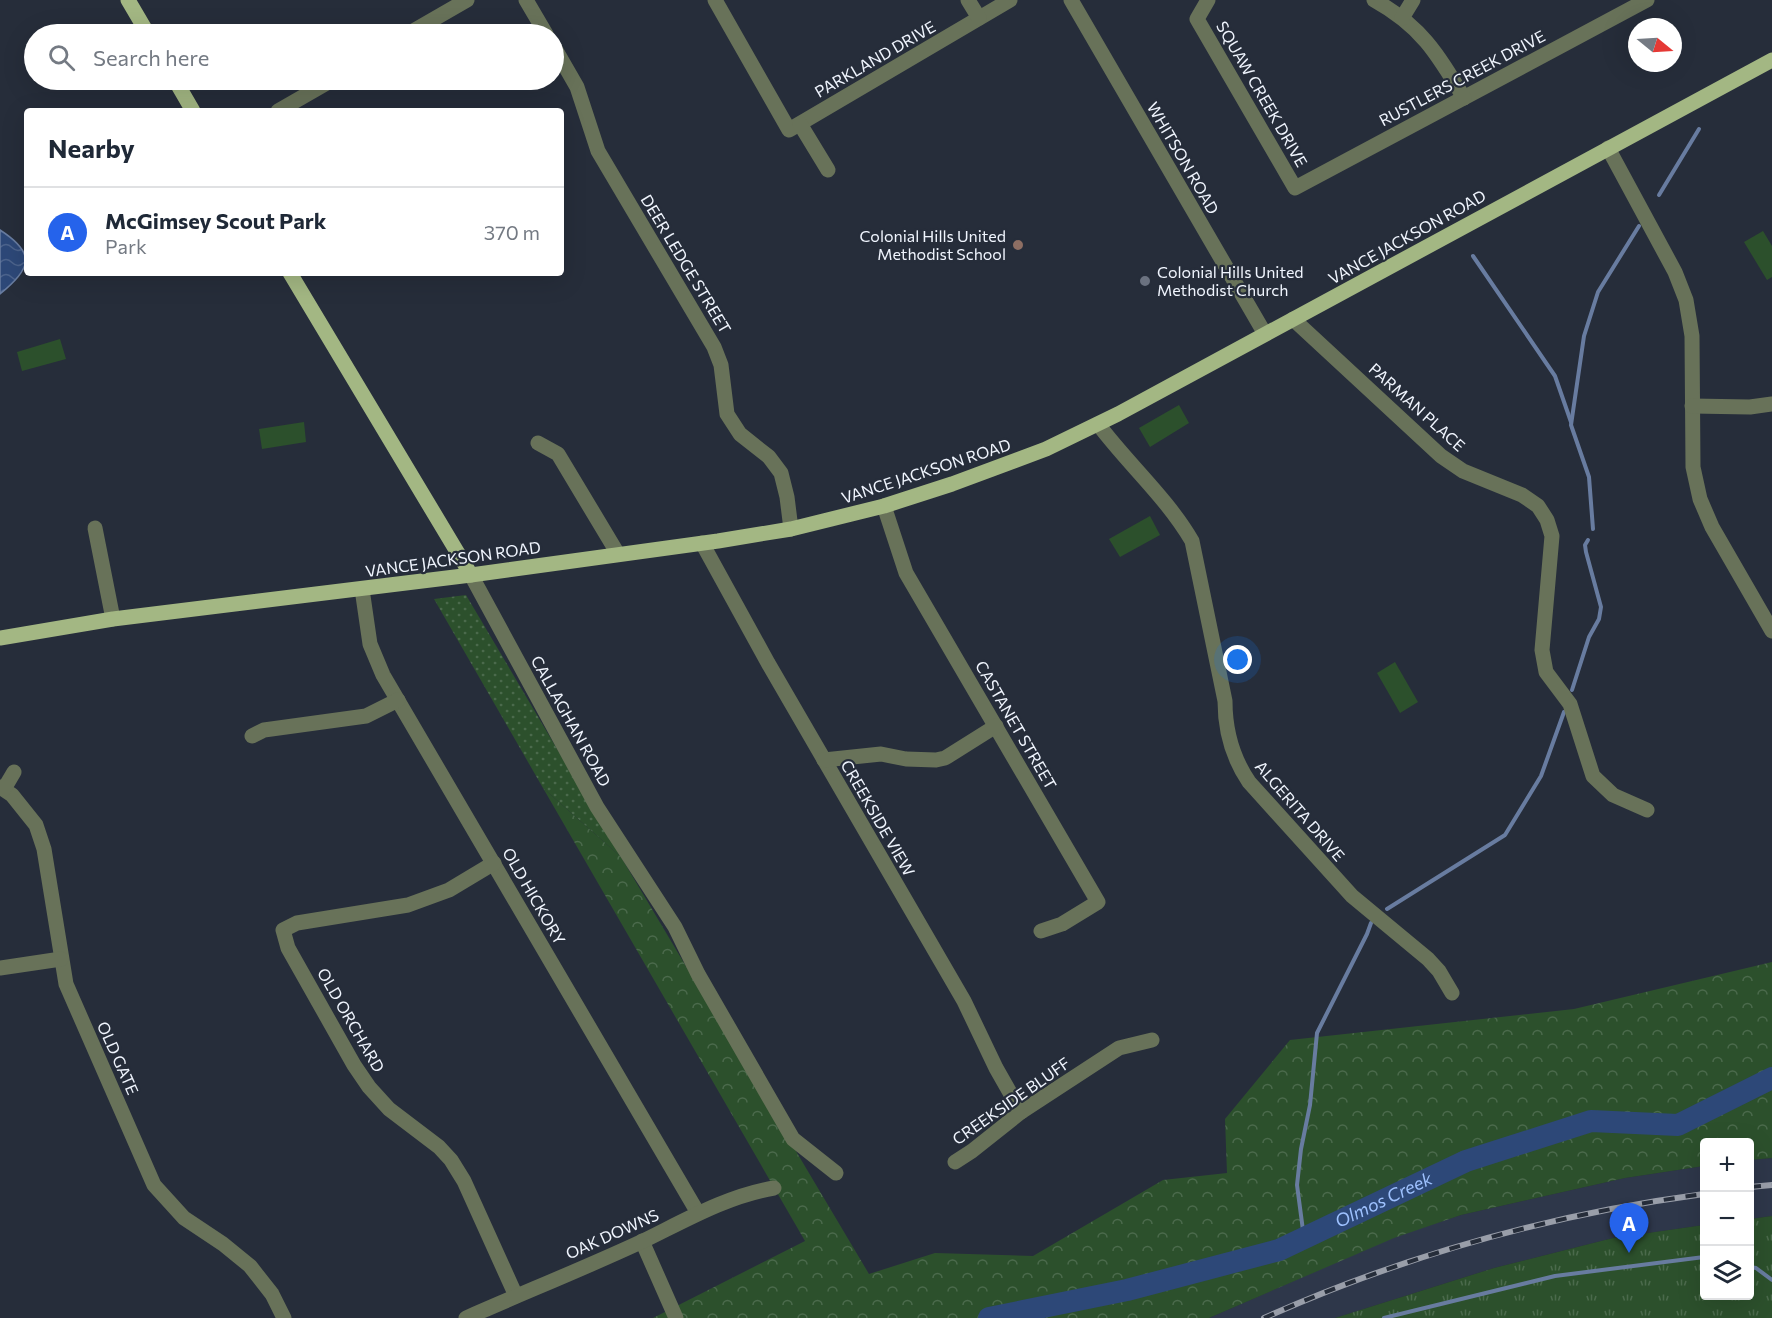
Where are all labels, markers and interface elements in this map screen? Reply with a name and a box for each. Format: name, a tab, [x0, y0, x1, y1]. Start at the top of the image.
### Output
street label: PARKLAND DRIVE	[811, 16, 939, 101]
street label: SQUAW CREEK DRIVE	[1213, 18, 1312, 170]
north arrow	[1628, 18, 1682, 72]
search box	[24, 24, 564, 90]
street label: RUSTLERS CREEK DRIVE	[1376, 26, 1548, 129]
icon: search	[45, 41, 78, 74]
text: Search here	[93, 44, 209, 71]
street label: WHITSON ROAD	[1144, 98, 1223, 217]
text: Nearby	[48, 132, 135, 163]
street label: VANCE JACKSON ROAD	[1325, 185, 1489, 288]
street label: DEER LEDGE STREET	[637, 191, 735, 337]
text: McGimsey Scout Park	[105, 207, 326, 234]
text: A	[60, 220, 75, 244]
text: 370 m	[484, 220, 540, 244]
place label: Colonial Hills United Methodist School	[859, 226, 1006, 263]
text: Park	[105, 234, 147, 258]
marker: Colonial Hills United Methodist School	[1011, 238, 1025, 252]
place label: Colonial Hills United Methodist Church	[1157, 262, 1304, 299]
marker: Colonial Hills United Methodist Church	[1138, 274, 1152, 288]
street label: PARMAN PLACE	[1365, 359, 1469, 455]
street label: VANCE JACKSON ROAD	[839, 434, 1013, 507]
street label: VANCE JACKSON ROAD	[364, 537, 542, 580]
your location	[1223, 645, 1252, 674]
street label: CALLAGHAN ROAD	[528, 652, 615, 789]
street label: CASTANET STREET	[972, 657, 1061, 792]
street label: CREEKSIDE VIEW	[837, 756, 919, 879]
street label: ALGERITA DRIVE	[1252, 757, 1349, 865]
street label: OLD HICKORY	[499, 844, 570, 948]
street label: OLD ORCHARD	[314, 964, 389, 1075]
street label: OLD GATE	[94, 1018, 143, 1097]
street label: CREEKSIDE BLUFF	[948, 1053, 1073, 1148]
map controls	[1700, 1138, 1754, 1300]
button: +	[1700, 1138, 1754, 1192]
water label: Olmos Creek	[1331, 1166, 1437, 1232]
button: −	[1700, 1192, 1754, 1246]
pin: A	[1610, 1204, 1648, 1253]
street label: OAK DOWNS	[562, 1205, 661, 1263]
button: layers	[1700, 1246, 1754, 1300]

